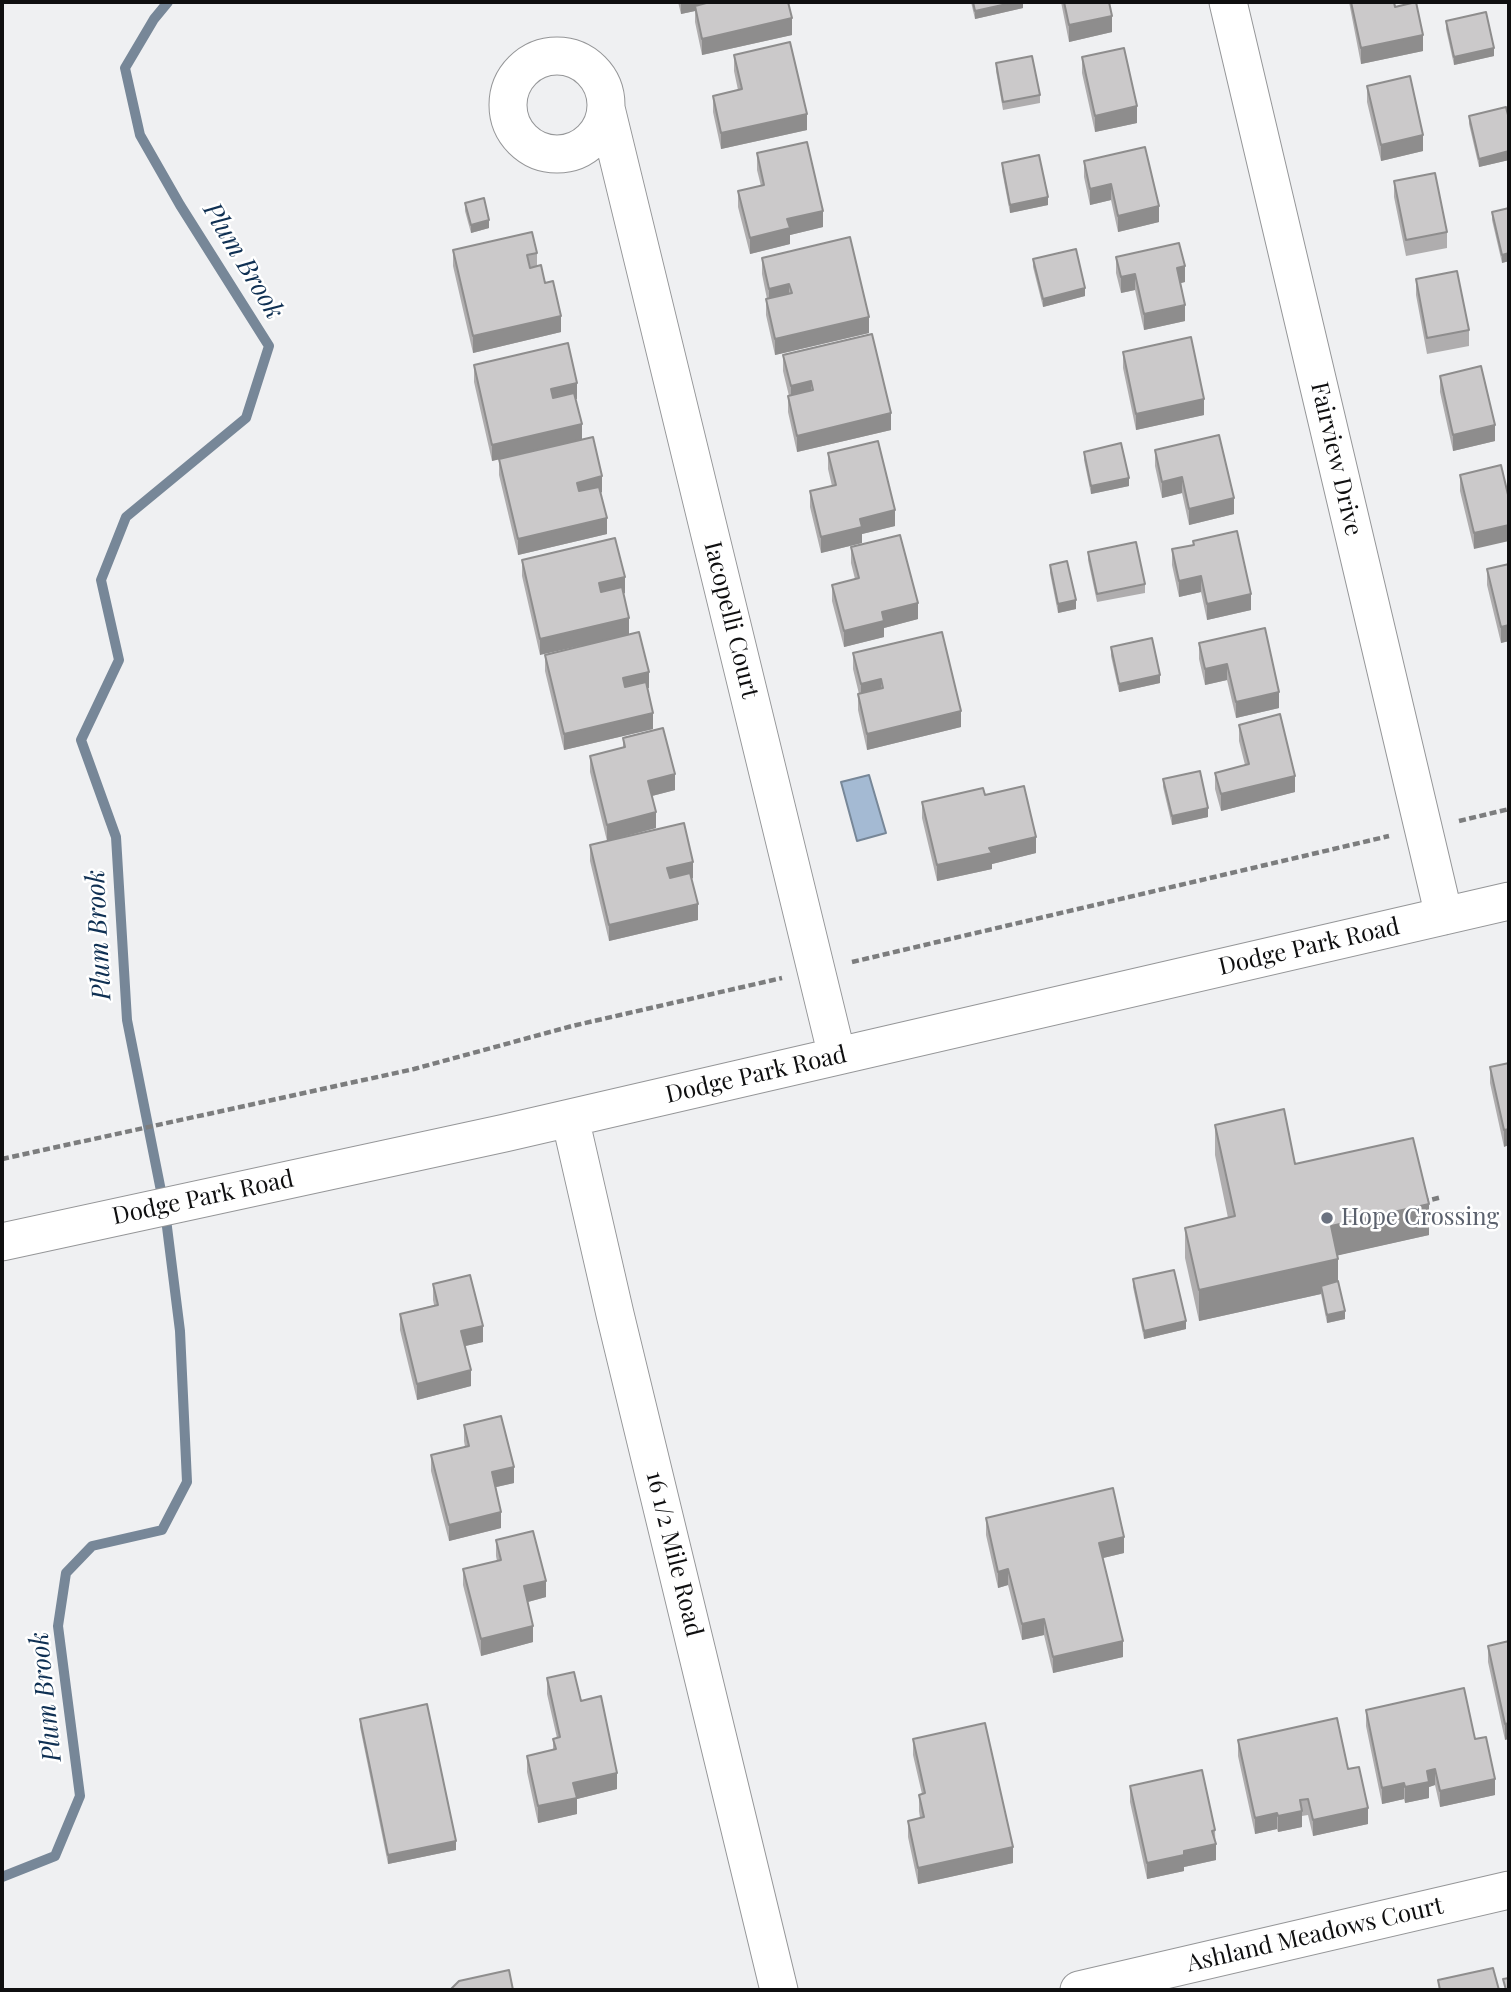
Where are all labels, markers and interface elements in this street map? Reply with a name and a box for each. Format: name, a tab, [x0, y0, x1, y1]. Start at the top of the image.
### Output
water label: Plum Brook	[196, 197, 290, 325]
street label: Fairview Drive	[1304, 379, 1368, 539]
street label: Iacopelli Court	[698, 539, 764, 701]
water label: Plum Brook	[80, 869, 118, 1001]
street label: Dodge Park Road	[1216, 912, 1402, 982]
street label: Dodge Park Road	[663, 1040, 849, 1110]
street label: Dodge Park Road	[110, 1165, 296, 1231]
place label: Hope Crossing	[1341, 1204, 1499, 1232]
marker: Hope Crossing	[1319, 1210, 1335, 1226]
street label: 16 1/2 Mile Road	[640, 1468, 708, 1640]
water label: Plum Brook	[24, 1630, 68, 1764]
street label: Ashland Meadows Court	[1184, 1891, 1446, 1979]

